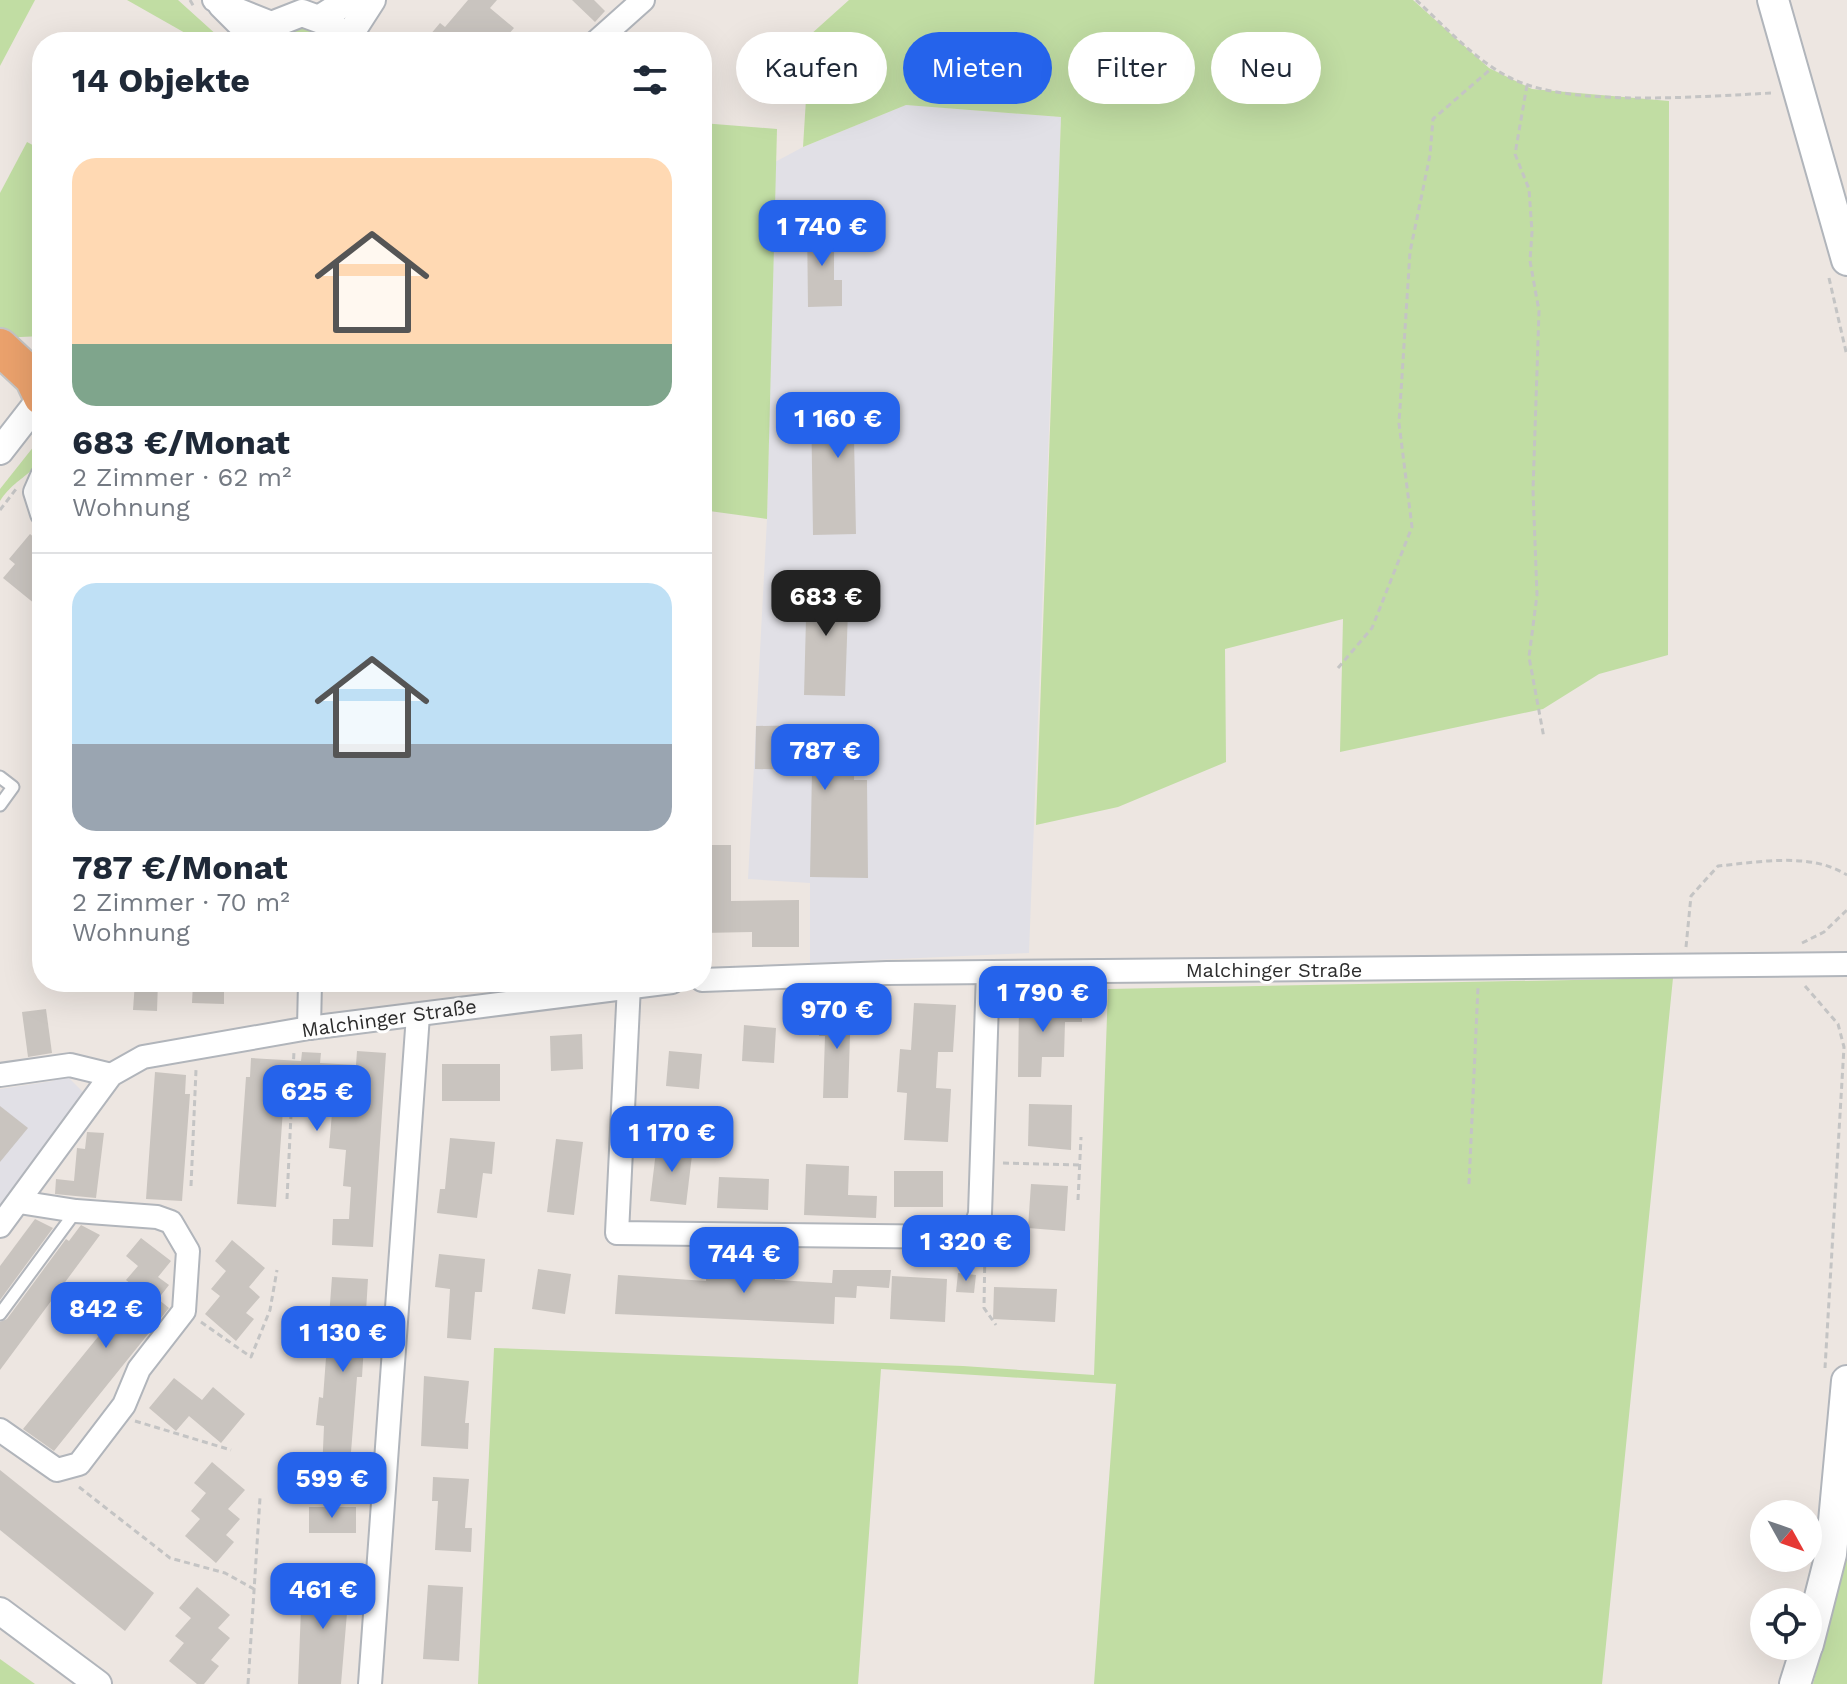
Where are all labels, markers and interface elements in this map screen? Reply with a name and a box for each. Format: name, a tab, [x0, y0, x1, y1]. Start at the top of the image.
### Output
chip: Kaufen	[736, 32, 887, 104]
chip: Mieten	[903, 32, 1052, 104]
chip: Filter	[1068, 32, 1195, 104]
chip: Neu	[1211, 32, 1321, 104]
icon: filters	[628, 58, 672, 102]
text: 14 Objekte	[72, 60, 250, 100]
pin: 1 740 €	[748, 200, 896, 268]
icon: home	[300, 210, 444, 354]
text: 1 740 €	[777, 211, 867, 241]
pin: 1 160 €	[764, 392, 912, 460]
text: 1 160 €	[794, 403, 882, 433]
text: 683 €/Monat	[72, 422, 290, 462]
text: 2 Zimmer · 62 m²	[72, 462, 292, 492]
text: Wohnung	[72, 492, 190, 522]
pin: 683 €	[770, 570, 882, 638]
text: 683 €	[789, 581, 863, 611]
icon: home	[300, 635, 444, 779]
pin: 787 €	[769, 724, 881, 792]
text: 787 €	[789, 735, 861, 765]
text: 787 €/Monat	[72, 847, 288, 887]
text: 2 Zimmer · 70 m²	[72, 887, 290, 917]
text: Wohnung	[72, 917, 190, 947]
street label: Malchinger Straße	[1186, 958, 1362, 982]
pin: 1 790 €	[969, 966, 1117, 1034]
text: 1 790 €	[997, 977, 1089, 1007]
pin: 970 €	[781, 983, 893, 1051]
street label: Malchinger Straße	[300, 994, 478, 1042]
text: 970 €	[801, 994, 873, 1024]
pin: 625 €	[261, 1065, 373, 1133]
text: 625 €	[281, 1076, 353, 1106]
pin: 1 170 €	[598, 1106, 746, 1174]
text: 1 170 €	[628, 1117, 716, 1147]
pin: 1 320 €	[892, 1215, 1040, 1283]
text: 1 320 €	[920, 1226, 1012, 1256]
pin: 744 €	[688, 1227, 800, 1295]
text: 744 €	[708, 1238, 780, 1268]
pin: 842 €	[50, 1282, 162, 1350]
text: 842 €	[69, 1293, 143, 1323]
pin: 1 130 €	[269, 1306, 417, 1374]
text: 1 130 €	[299, 1317, 387, 1347]
pin: 599 €	[276, 1452, 388, 1520]
text: 599 €	[296, 1463, 368, 1493]
north arrow	[1750, 1500, 1822, 1572]
map controls	[1750, 1500, 1822, 1660]
pin: 461 €	[267, 1563, 379, 1631]
text: 461 €	[288, 1574, 358, 1604]
button: locate	[1750, 1588, 1822, 1660]

